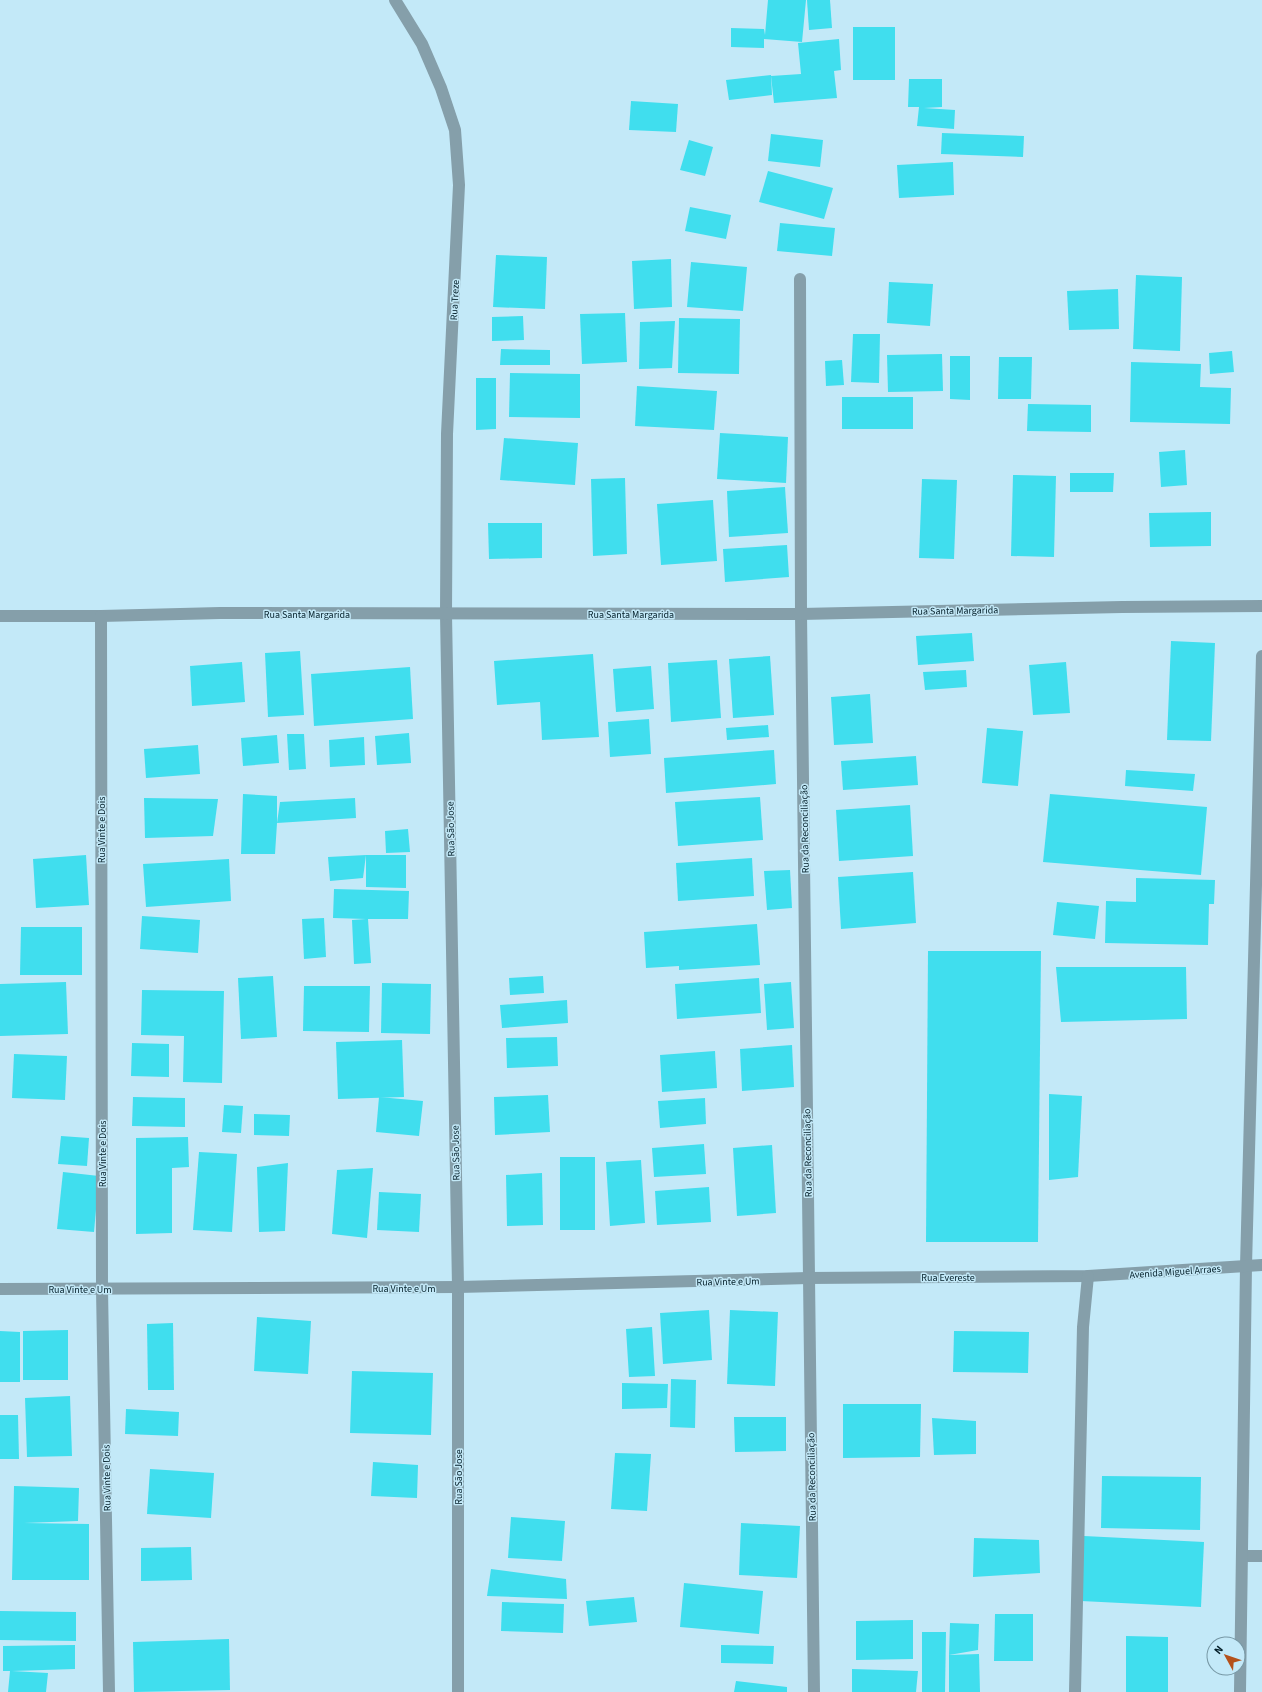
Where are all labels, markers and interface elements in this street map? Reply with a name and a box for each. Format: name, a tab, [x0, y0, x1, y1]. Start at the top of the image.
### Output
street label: Rua Treze	[447, 279, 463, 321]
street label: Rua Santa Margarida	[912, 603, 998, 619]
street label: Rua Santa Margarida	[264, 608, 350, 622]
street label: Rua Santa Margarida	[588, 608, 674, 622]
street label: Rua da Reconciliação	[797, 785, 813, 873]
street label: Rua Vinte e Dois	[95, 797, 109, 863]
street label: Rua São Jose	[444, 801, 458, 857]
street label: Rua da Reconciliação	[800, 1109, 816, 1197]
street label: Rua Vinte e Dois	[96, 1121, 110, 1187]
street label: Rua São Jose	[449, 1125, 463, 1181]
street label: Avenida Miguel Arraes	[1129, 1262, 1221, 1282]
street label: Rua Evereste	[921, 1271, 975, 1285]
street label: Rua Vinte e Um	[696, 1274, 760, 1290]
street label: Rua Vinte e Um	[372, 1282, 436, 1296]
street label: Rua Vinte e Um	[48, 1283, 112, 1297]
street label: Rua da Reconciliação	[804, 1433, 820, 1521]
street label: Rua Vinte e Dois	[99, 1445, 115, 1511]
street label: Rua São Jose	[452, 1449, 466, 1505]
north arrow	[1206, 1636, 1246, 1676]
text: N	[1211, 1642, 1227, 1658]

